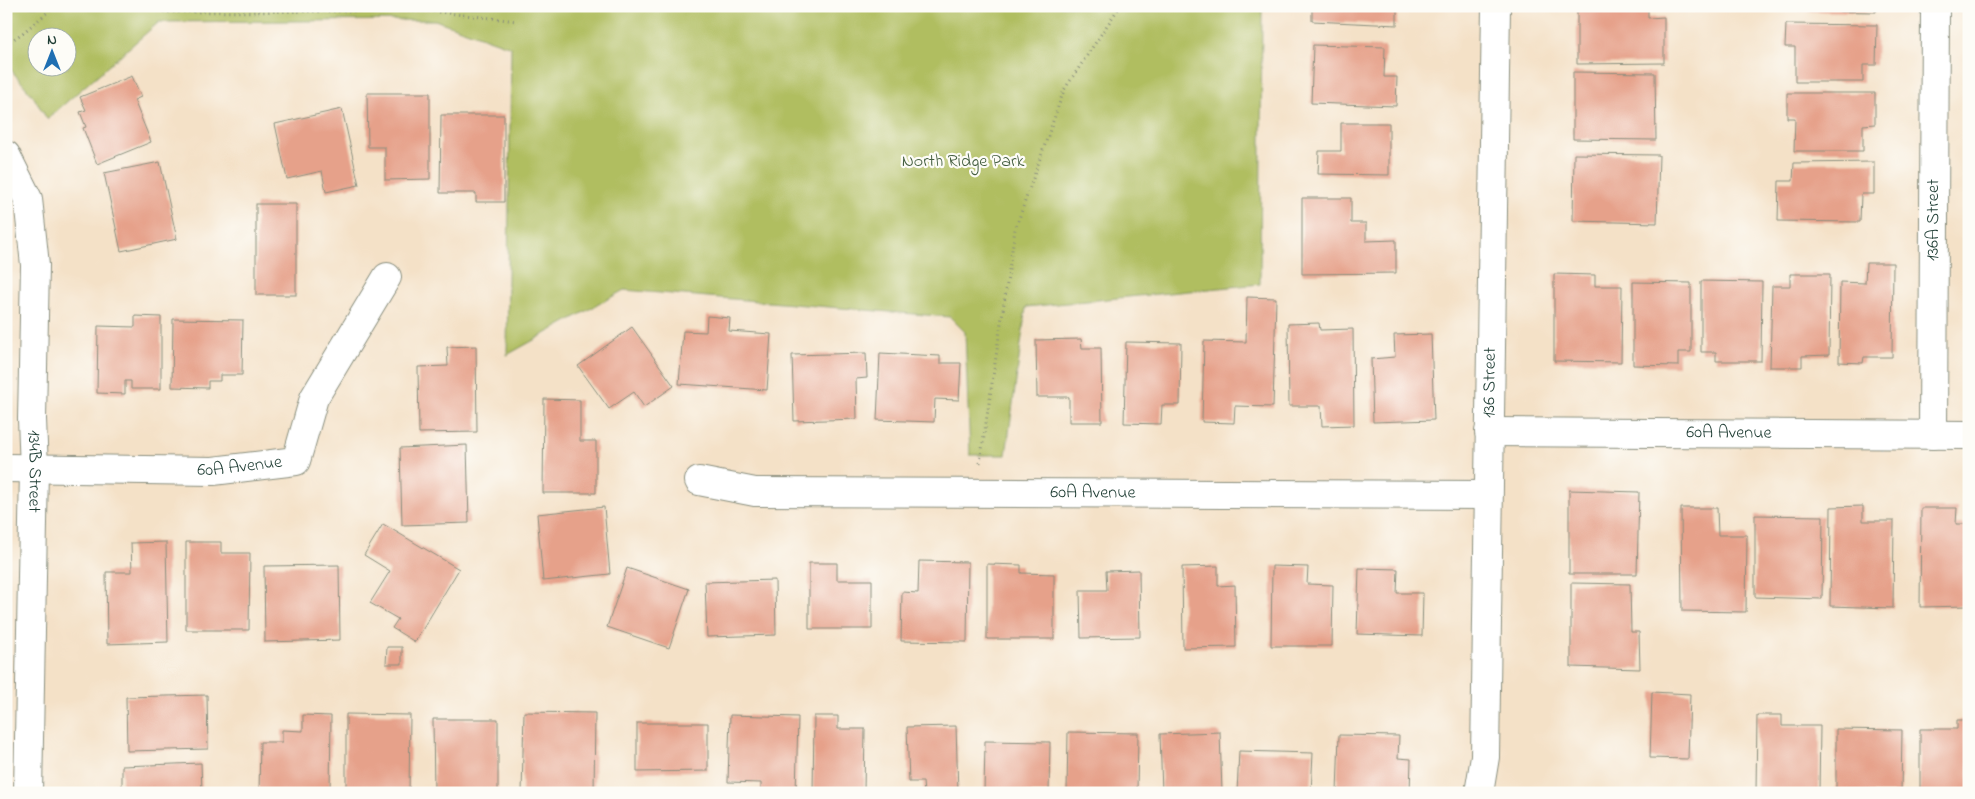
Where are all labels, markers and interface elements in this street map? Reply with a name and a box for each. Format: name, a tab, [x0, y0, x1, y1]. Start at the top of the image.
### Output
north arrow	[28, 28, 78, 78]
text: N	[47, 30, 57, 51]
park label: North Ridge Park	[902, 149, 1024, 176]
street label: 136A Street	[1921, 179, 1947, 261]
street label: 136 Street	[1477, 347, 1504, 418]
street label: 60A Avenue	[1686, 420, 1773, 447]
street label: 134B Street	[19, 430, 47, 513]
street label: 60A Avenue	[197, 450, 285, 484]
street label: 60A Avenue	[1050, 480, 1136, 507]

